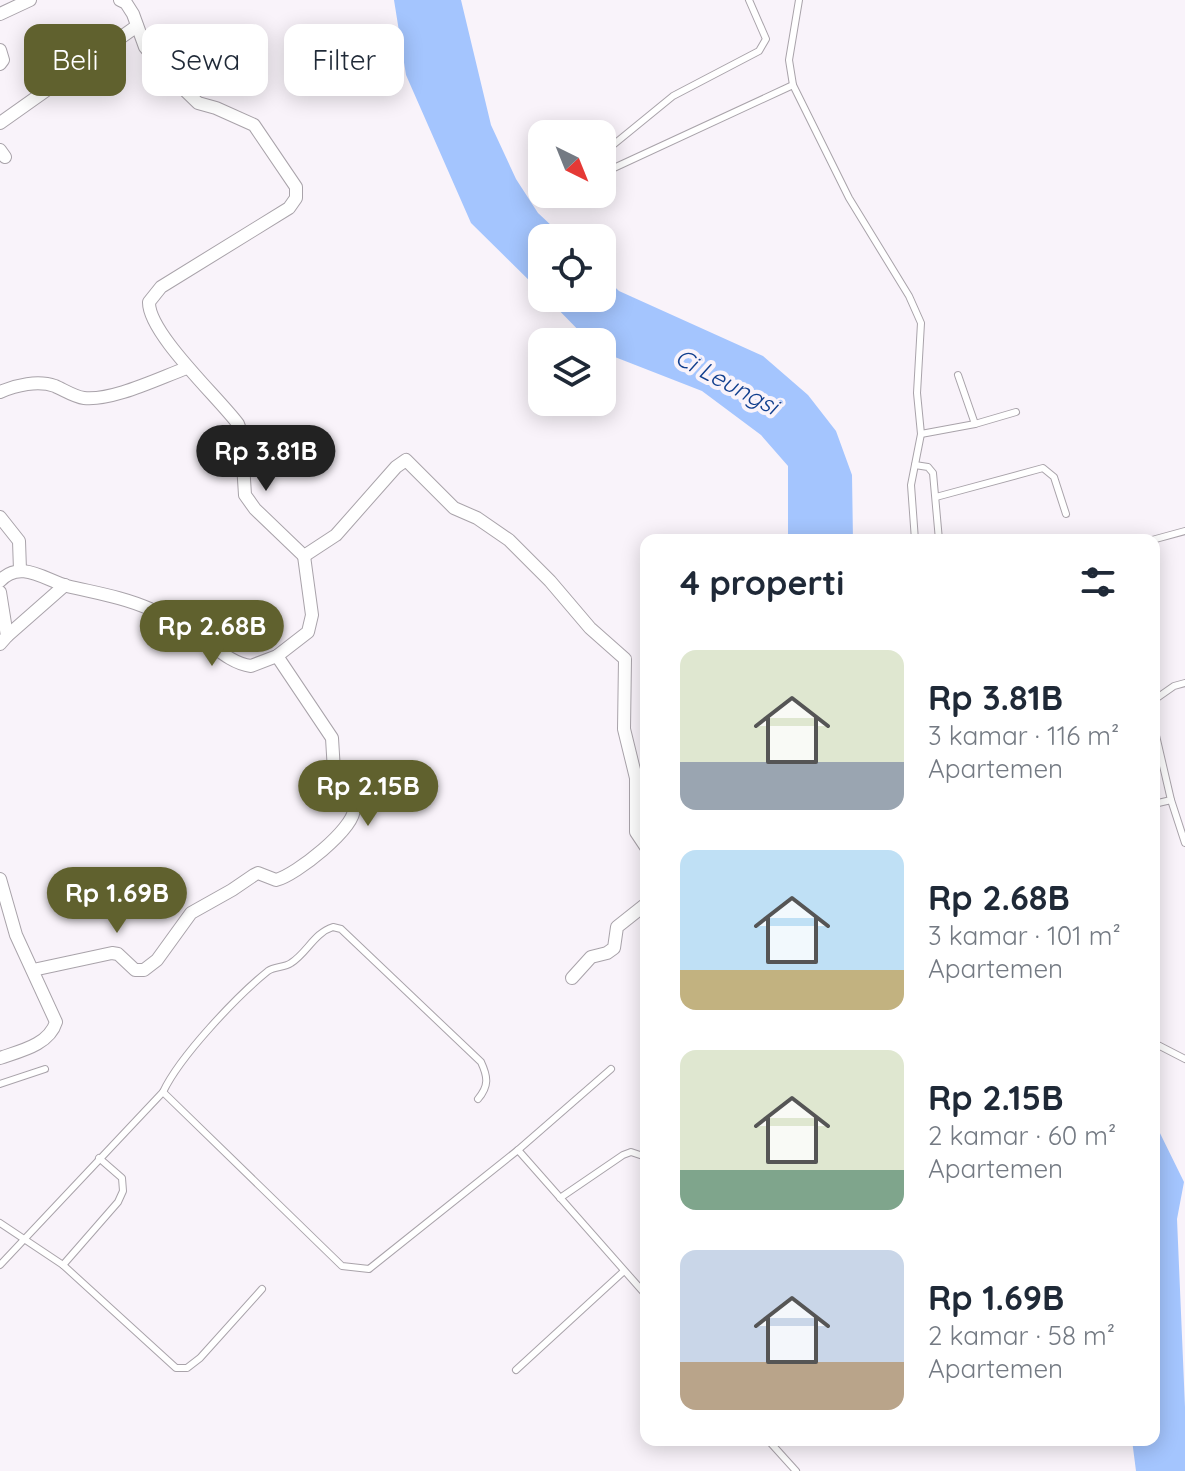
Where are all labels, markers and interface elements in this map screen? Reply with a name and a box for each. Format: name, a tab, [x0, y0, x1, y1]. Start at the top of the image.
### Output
chip: Beli	[24, 24, 126, 96]
chip: Sewa	[142, 24, 268, 96]
chip: Filter	[284, 24, 404, 96]
north arrow	[528, 120, 616, 208]
map controls	[528, 120, 616, 416]
button: locate	[528, 224, 616, 312]
button: layers	[528, 328, 616, 416]
water label: Ci Leungsi	[670, 341, 786, 422]
pin: Rp 3.81B	[183, 425, 349, 493]
text: Rp 3.81B	[214, 434, 318, 467]
icon: filters	[1076, 560, 1120, 604]
text: 4 properti	[680, 561, 844, 604]
pin: Rp 2.68B	[129, 600, 295, 668]
text: Rp 2.68B	[158, 609, 266, 642]
text: Rp 3.81B	[928, 676, 1063, 719]
icon: home	[744, 682, 840, 778]
text: 3 kamar · 116 m²	[928, 719, 1119, 752]
text: Apartemen	[928, 752, 1063, 785]
pin: Rp 2.15B	[285, 760, 451, 828]
text: Rp 2.15B	[316, 769, 420, 802]
pin: Rp 1.69B	[34, 867, 200, 935]
text: Rp 1.69B	[65, 876, 169, 909]
text: Rp 2.68B	[928, 876, 1070, 919]
icon: home	[744, 882, 840, 978]
text: 3 kamar · 101 m²	[928, 919, 1121, 952]
text: Apartemen	[928, 952, 1063, 985]
text: Rp 2.15B	[928, 1076, 1063, 1119]
icon: home	[744, 1082, 840, 1178]
text: 2 kamar · 60 m²	[928, 1119, 1116, 1152]
text: Apartemen	[928, 1152, 1063, 1185]
text: Rp 1.69B	[928, 1276, 1064, 1319]
icon: home	[744, 1282, 840, 1378]
text: 2 kamar · 58 m²	[928, 1319, 1115, 1352]
text: Apartemen	[928, 1352, 1063, 1385]

